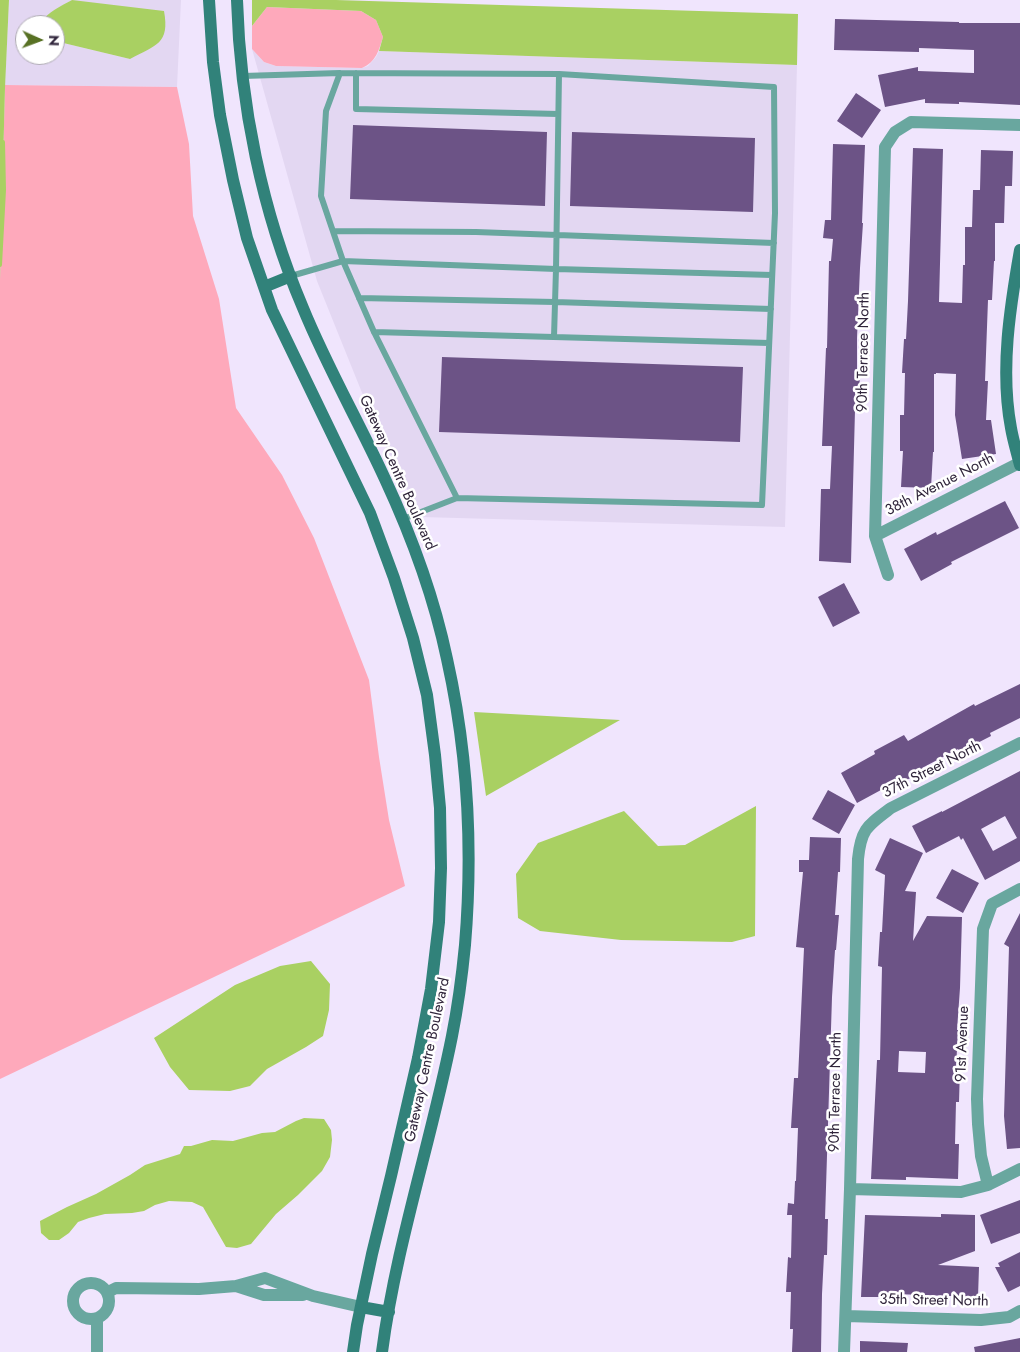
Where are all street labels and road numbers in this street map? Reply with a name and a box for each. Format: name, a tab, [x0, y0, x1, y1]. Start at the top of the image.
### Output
street label: 90th Terrace North	[854, 292, 874, 412]
street label: Gateway Centre Boulevard	[355, 393, 439, 553]
street label: 38th Avenue North	[882, 450, 998, 520]
street label: 37th Street North	[880, 737, 984, 803]
street label: Gateway Centre Boulevard	[402, 976, 454, 1144]
street label: 91st Avenue	[953, 1006, 973, 1082]
street label: 90th Terrace North	[826, 1032, 846, 1152]
street label: 35th Street North	[879, 1291, 989, 1311]

